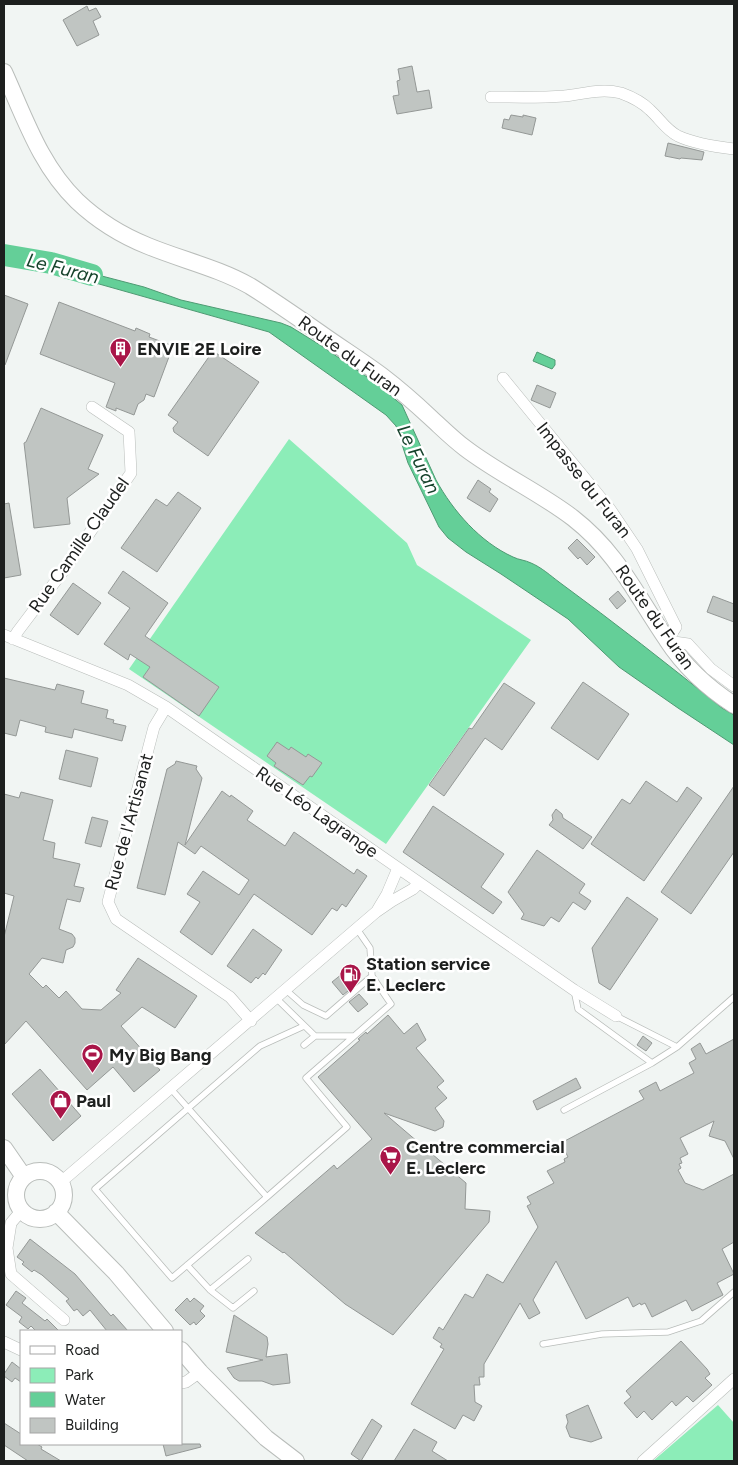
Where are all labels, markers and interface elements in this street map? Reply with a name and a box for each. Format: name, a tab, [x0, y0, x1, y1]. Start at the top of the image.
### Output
water label: Le Furan	[24, 248, 102, 289]
street label: Route du Furan	[294, 311, 406, 401]
building icon: ENVIE 2E Loire	[109, 337, 133, 368]
place label: ENVIE 2E Loire	[137, 338, 262, 360]
street label: Impasse du Furan	[532, 418, 636, 542]
water label: Le Furan	[392, 421, 445, 498]
street label: Rue Camille Claudel	[24, 473, 134, 617]
street label: Route du Furan	[611, 560, 699, 674]
street label: Rue de l'Artisanat	[100, 751, 158, 893]
street label: Rue Léo Lagrange	[252, 762, 383, 863]
place label: Station service E. Leclerc	[366, 953, 490, 996]
fuel station icon: Station service E. Leclerc	[338, 962, 362, 993]
sports icon: My Big Bang	[81, 1043, 105, 1074]
place label: My Big Bang	[109, 1044, 212, 1066]
shop icon: Paul	[48, 1089, 72, 1120]
place label: Paul	[76, 1090, 111, 1112]
place label: Centre commercial E. Leclerc	[406, 1136, 565, 1179]
supermarket icon: Centre commercial E. Leclerc	[378, 1145, 402, 1176]
legend	[20, 1330, 182, 1445]
text: Road	[65, 1341, 100, 1359]
text: Park	[65, 1366, 94, 1384]
text: Water	[65, 1391, 105, 1409]
text: Building	[65, 1416, 119, 1434]

